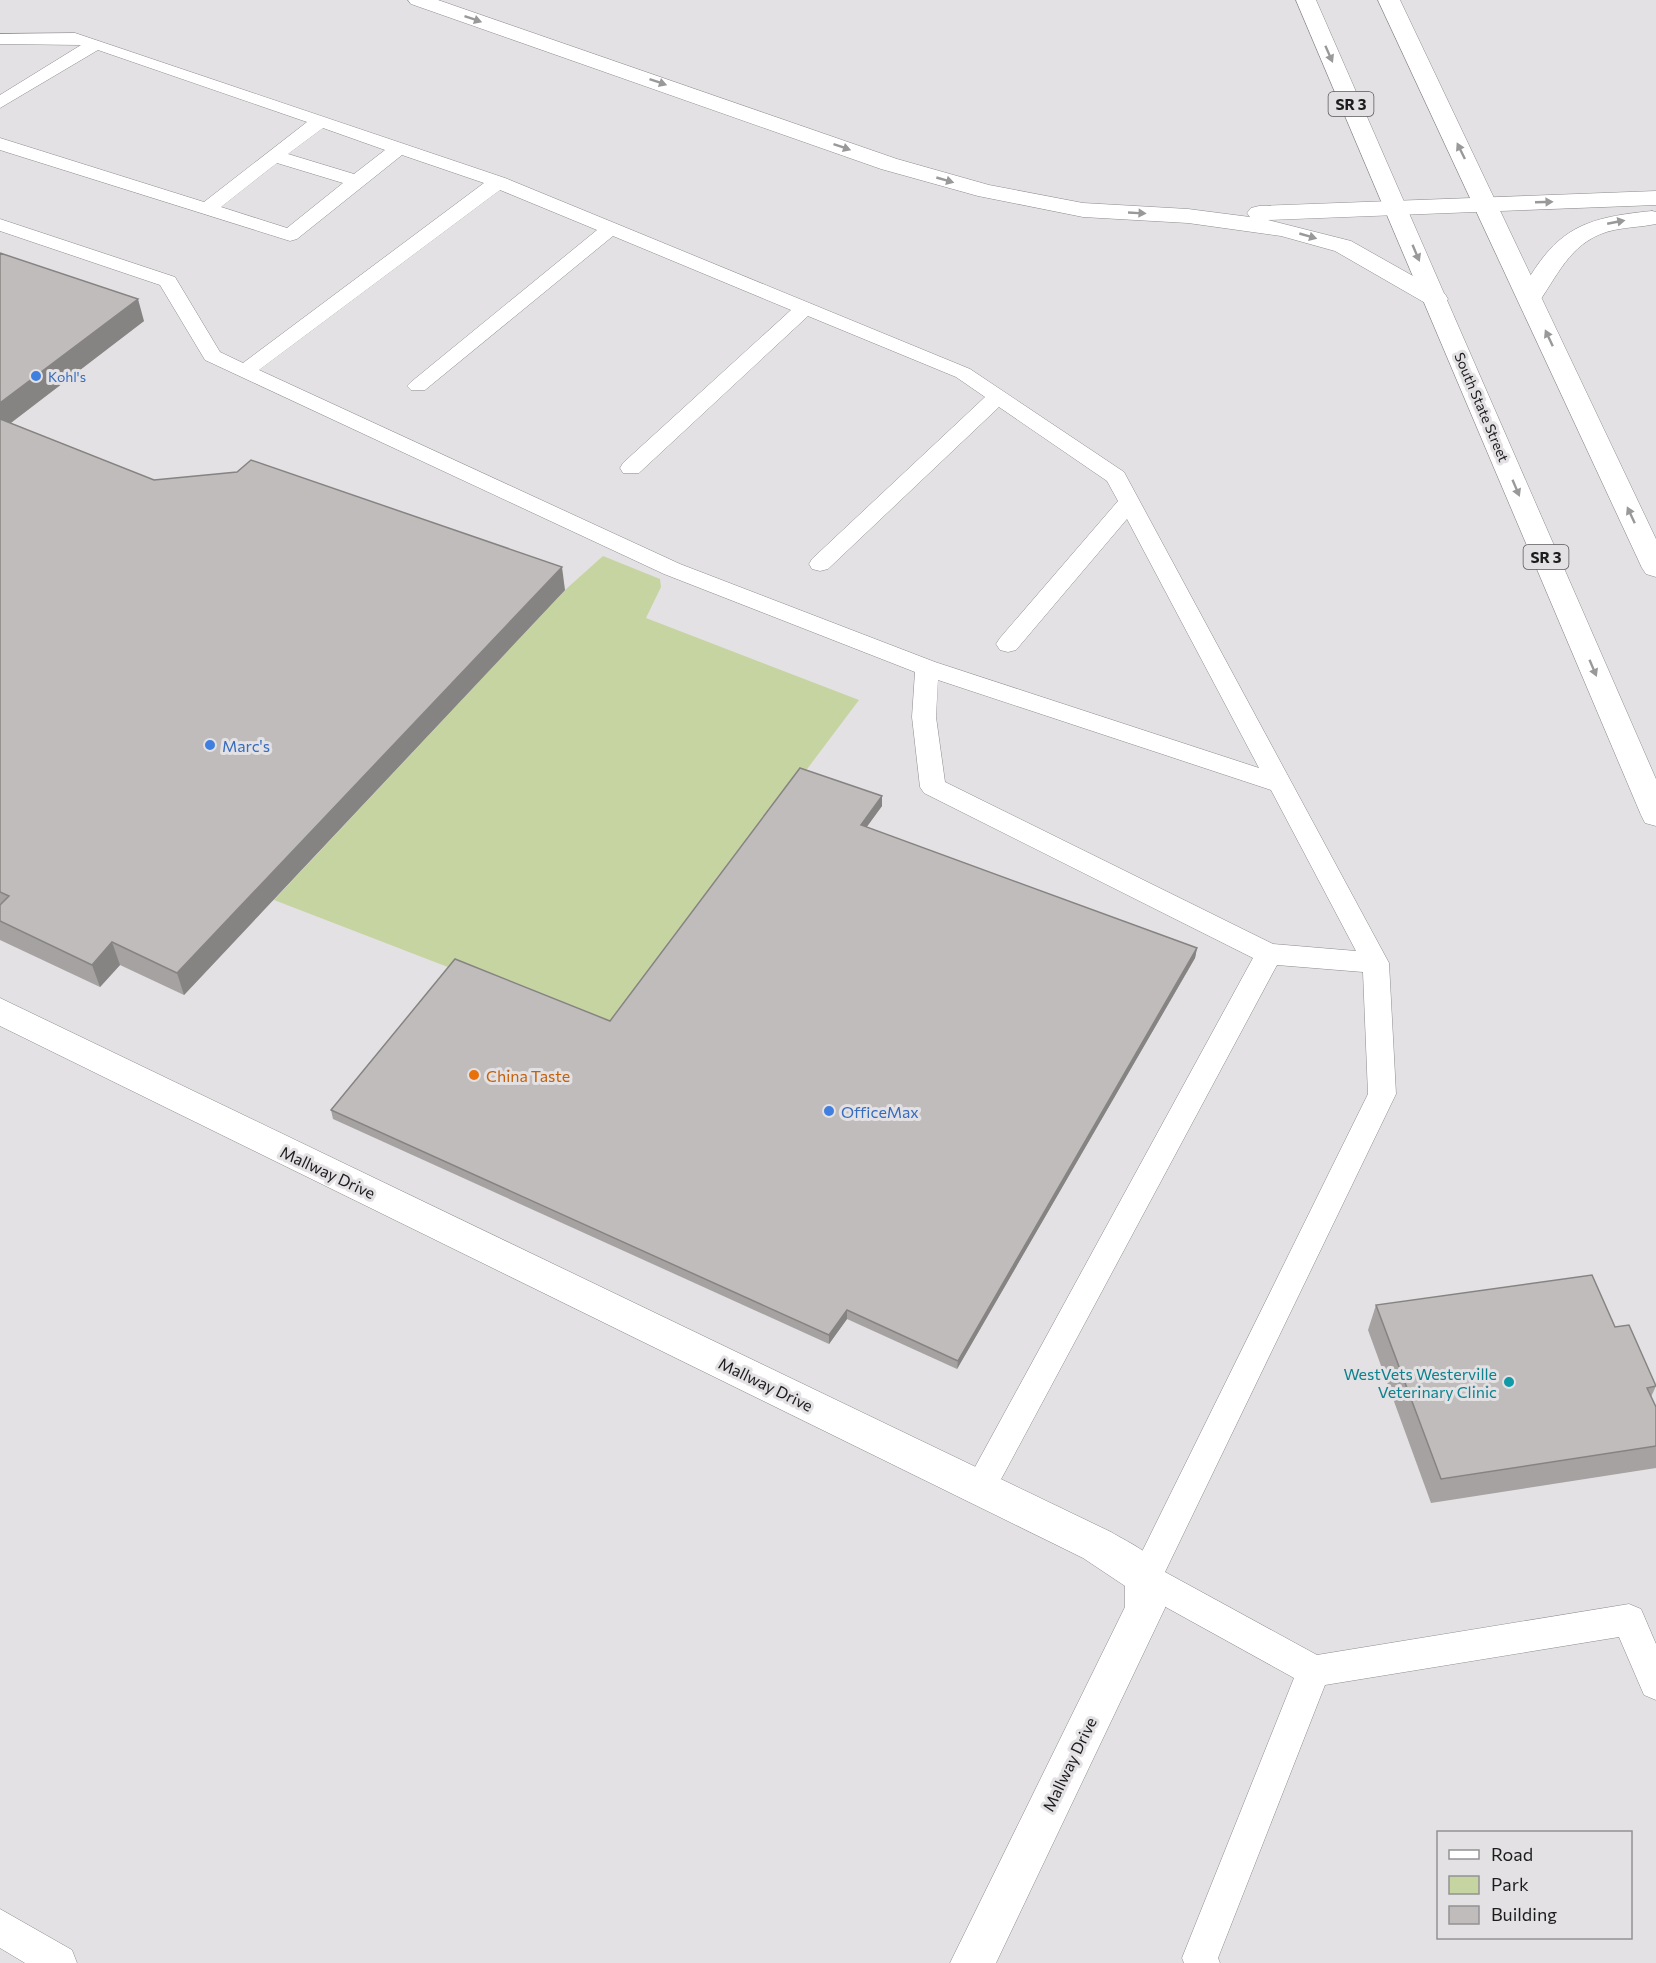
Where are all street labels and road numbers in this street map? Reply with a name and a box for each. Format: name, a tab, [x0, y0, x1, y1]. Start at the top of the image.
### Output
road number: SR 3	[1328, 92, 1374, 116]
street label: South State Street	[1451, 350, 1513, 465]
road number: SR 3	[1524, 545, 1568, 569]
street label: Mallway Drive	[278, 1142, 378, 1202]
street label: Mallway Drive	[716, 1353, 816, 1415]
street label: Mallway Drive	[1038, 1714, 1100, 1814]

